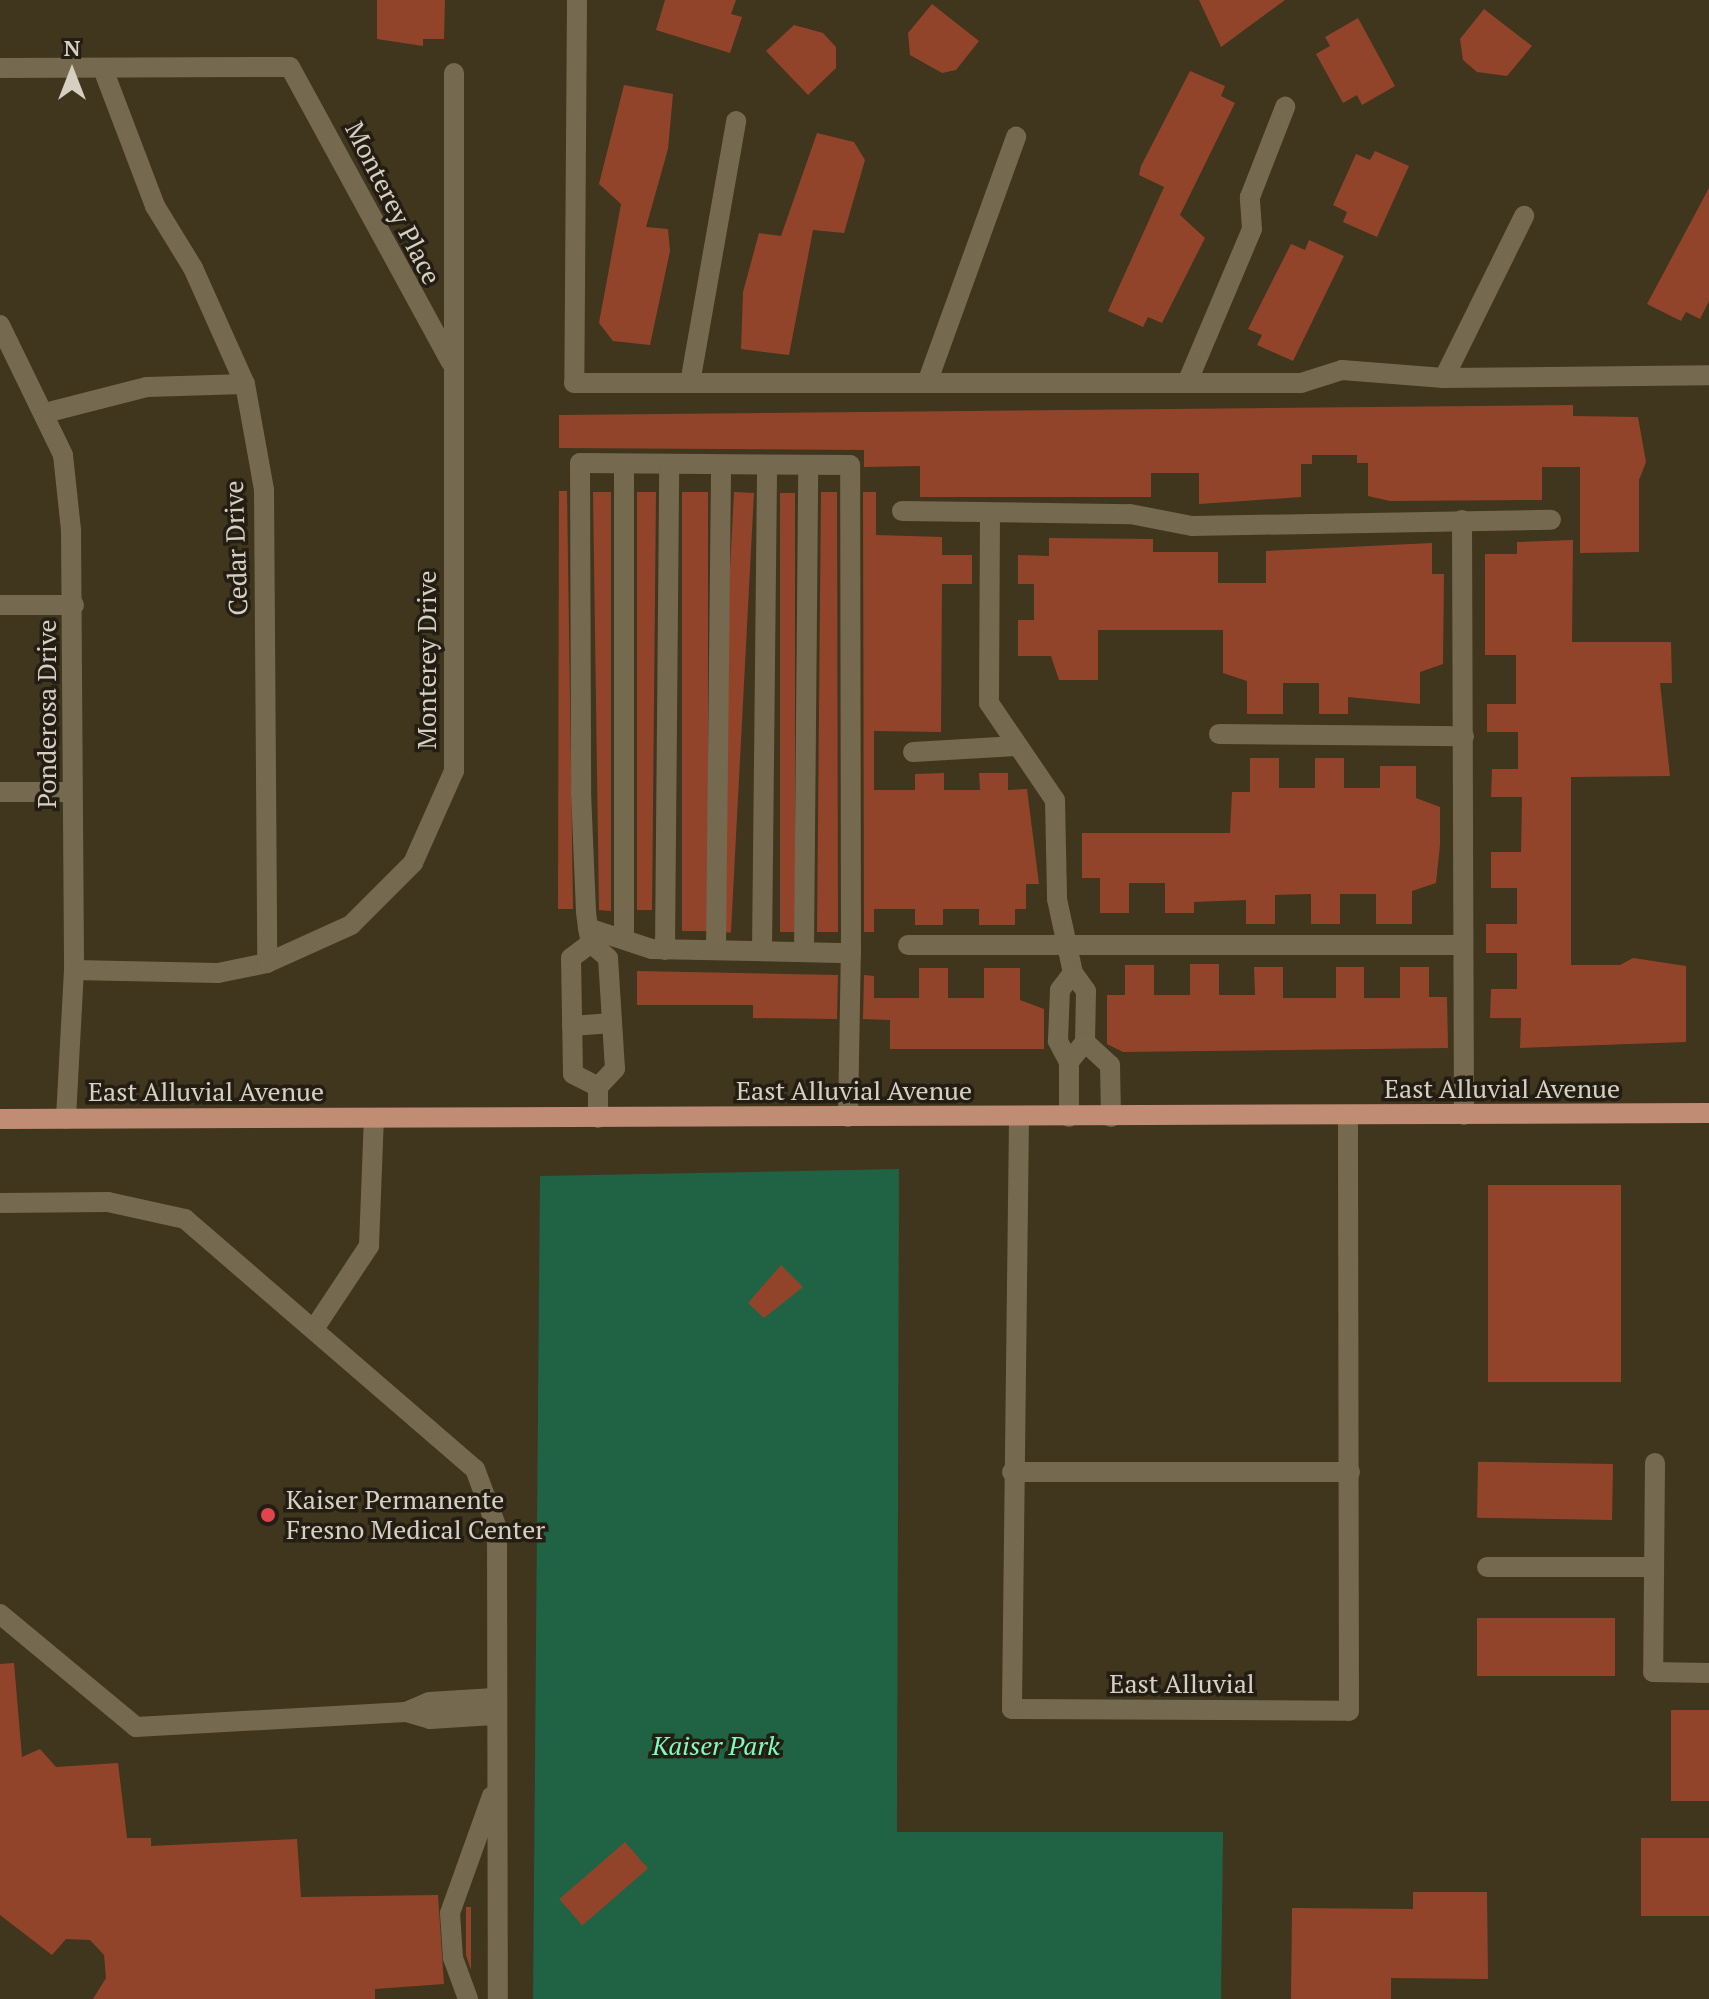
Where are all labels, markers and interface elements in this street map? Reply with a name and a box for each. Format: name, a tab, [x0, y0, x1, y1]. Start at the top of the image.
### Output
north arrow	[32, 32, 112, 112]
text: N	[64, 33, 80, 62]
street label: Monterey Place	[339, 116, 447, 290]
street label: Cedar Drive	[218, 480, 254, 616]
street label: Monterey Drive	[411, 570, 443, 750]
street label: Ponderosa Drive	[31, 619, 63, 809]
street label: East Alluvial Avenue	[1383, 1073, 1621, 1105]
street label: East Alluvial Avenue	[735, 1075, 973, 1107]
street label: East Alluvial Avenue	[87, 1076, 325, 1108]
place label: Kaiser Permanente Fresno Medical Center	[286, 1484, 545, 1546]
marker: Kaiser Permanente Fresno Medical Center	[257, 1504, 279, 1526]
street label: East Alluvial	[1109, 1668, 1255, 1700]
park label: Kaiser Park	[652, 1730, 780, 1762]

